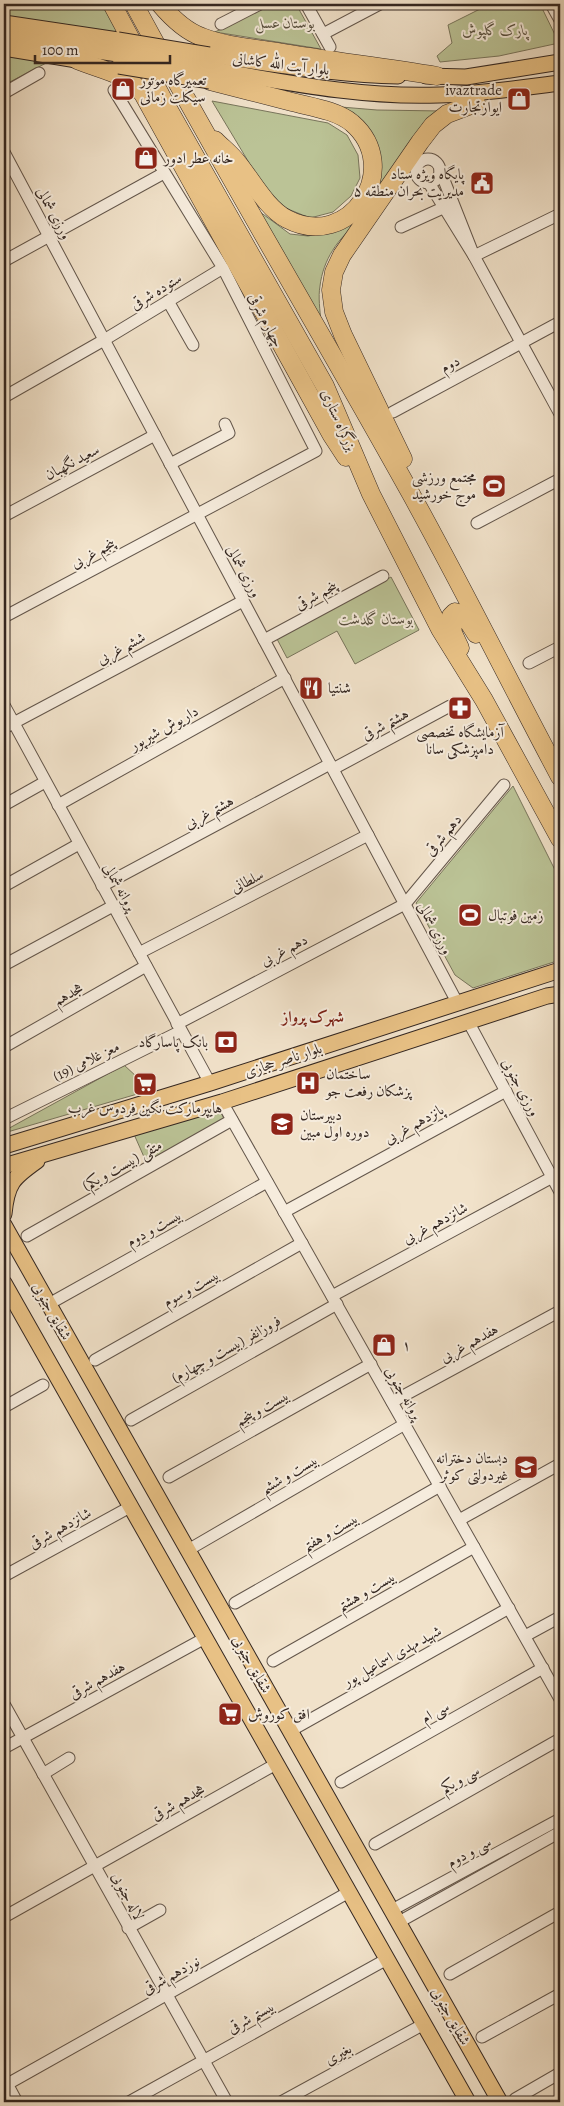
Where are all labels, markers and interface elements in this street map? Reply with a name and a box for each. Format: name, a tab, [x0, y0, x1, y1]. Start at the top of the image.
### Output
park label: بوستان عسل	[255, 13, 315, 34]
park label: پارک گلپوش	[462, 20, 529, 41]
scale bar	[35, 32, 170, 64]
text: 100 m	[42, 40, 79, 60]
street label: بلوار آیت الله کاشانی	[231, 46, 331, 80]
place label: تعمیرگاه موتور سیکلت زمانی	[138, 70, 207, 107]
shop icon: تعمیرگاه موتور سیکلت زمانی	[110, 76, 136, 102]
place label: ivaztrade ایوازتجارت	[445, 80, 502, 117]
shop icon: ivaztrade ایوازتجارت	[506, 86, 532, 112]
shop icon: خانه عطر ادور	[133, 145, 159, 171]
place label: خانه عطر ادور	[162, 148, 234, 168]
place label: پایگاه ویژه ستاد مدیریت بحران منطقه ۵	[353, 164, 465, 201]
public building icon: پایگاه ویژه ستاد مدیریت بحران منطقه ۵	[469, 170, 495, 196]
street label: ورزی شمالی	[32, 183, 76, 243]
street label: ستوده شرقی	[127, 268, 185, 314]
street label: چهارم شرقی	[241, 289, 288, 352]
street label: دوم	[437, 351, 465, 380]
street label: بزرگراه ستاری	[316, 386, 362, 455]
street label: سعید نگهبان	[41, 439, 103, 485]
place label: مجتمع ورزشی موج خورشید	[412, 467, 476, 507]
sports icon: مجتمع ورزشی موج خورشید	[481, 473, 507, 499]
street label: پنجم غربی	[67, 532, 122, 577]
street label: ورزی شمالی	[222, 541, 266, 601]
street label: پنجم شرقی	[291, 575, 344, 618]
park label: بوستان گلدشت	[339, 609, 414, 629]
street label: ششم غربی	[93, 627, 151, 674]
restaurant icon: شنتیا	[298, 675, 324, 701]
place label: شنتیا	[328, 678, 351, 698]
pharmacy icon: آزمایشگاه تخصصی دامپزشکی سانا	[447, 695, 473, 721]
street label: داریوش شیرپور	[124, 701, 202, 757]
street label: هشتم شرقی	[358, 703, 414, 749]
place label: آزمایشگاه تخصصی دامپزشکی سانا	[416, 722, 505, 760]
street label: هشتم غربی	[181, 791, 240, 838]
street label: دهم شرقی	[420, 810, 469, 863]
street label: پروانه شمالی	[99, 859, 142, 916]
street label: سلطانی	[227, 864, 267, 898]
street label: ورزی شمالی	[413, 898, 457, 958]
sports icon: زمین فوتبال	[457, 902, 483, 928]
place label: زمین فوتبال	[488, 905, 544, 925]
street label: دهم غربی	[257, 929, 313, 974]
street label: هجدهم	[49, 978, 89, 1014]
district label: شهرک پرواز	[280, 1006, 344, 1028]
bank icon: بانک پاسارگاد	[213, 1029, 239, 1055]
place label: بانک پاسارگاد	[139, 1032, 208, 1053]
street label: معز غلامی (19)	[49, 1036, 123, 1086]
street label: بلوار ناصر حجازی	[242, 1038, 325, 1082]
street label: ورزی جنوبی	[496, 1054, 545, 1120]
place label: ساختمان پزشكان رفعت جو	[324, 1064, 412, 1101]
hospital icon: ساختمان پزشكان رفعت جو	[295, 1070, 321, 1096]
supermarket icon: هایپرمارکت نگین فردوس غرب	[132, 1071, 158, 1097]
place label: هایپرمارکت نگین فردوس غرب	[68, 1098, 222, 1119]
street label: پانزدهم غربی	[381, 1099, 450, 1152]
place label: دبیرستان دوره اول مبین	[300, 1105, 369, 1142]
school or university icon: دبیرستان دوره اول مبین	[269, 1111, 295, 1137]
street label: متقی (بیست و یکم)	[79, 1135, 167, 1199]
street label: شانزدهم غربی	[399, 1197, 473, 1252]
street label: بیست و دوم	[123, 1205, 187, 1254]
street label: بیست و سوم	[159, 1264, 224, 1314]
street label: شقایق جنوبی	[27, 1278, 76, 1344]
street label: فروزانفر (بیست و چهارم)	[168, 1311, 286, 1390]
street label: هفدهم غربی	[436, 1319, 504, 1371]
shop icon: ۱	[371, 1332, 397, 1358]
place label: ۱	[402, 1335, 411, 1355]
street label: پروانه جنوبی	[380, 1363, 428, 1425]
street label: بیست و پنجم	[231, 1385, 295, 1435]
place label: دبستان دخترانه غیردولتی کوثر	[436, 1448, 508, 1486]
street label: بیست و ششم	[256, 1449, 324, 1503]
school or university icon: دبستان دخترانه غیردولتی کوثر	[513, 1454, 539, 1480]
street label: شانزدهم شرقی	[25, 1503, 97, 1557]
street label: بیست و هفتم	[298, 1508, 364, 1560]
street label: بیست و هشتم	[333, 1566, 401, 1620]
street label: شهید مهدی اسماعیل پور	[337, 1621, 445, 1693]
street label: شقایق جنوبی	[227, 1631, 276, 1697]
street label: هفدهم شرقی	[65, 1656, 131, 1707]
street label: سی ام	[417, 1696, 454, 1730]
supermarket icon: افق کوروش	[217, 1701, 243, 1727]
place label: افق کوروش	[248, 1704, 310, 1724]
street label: سی و یکم	[437, 1760, 485, 1801]
street label: هجدهم شرقی	[148, 1779, 210, 1828]
street label: سی و دوم	[443, 1832, 496, 1875]
street label: لاله جنوبی	[106, 1868, 149, 1924]
street label: نوزدهم شرقی	[139, 1951, 205, 2002]
street label: شقایق جنوبی	[426, 1983, 475, 2049]
street label: بیستم شرقی	[224, 1996, 281, 2043]
street label: بغیری	[321, 2038, 355, 2070]

